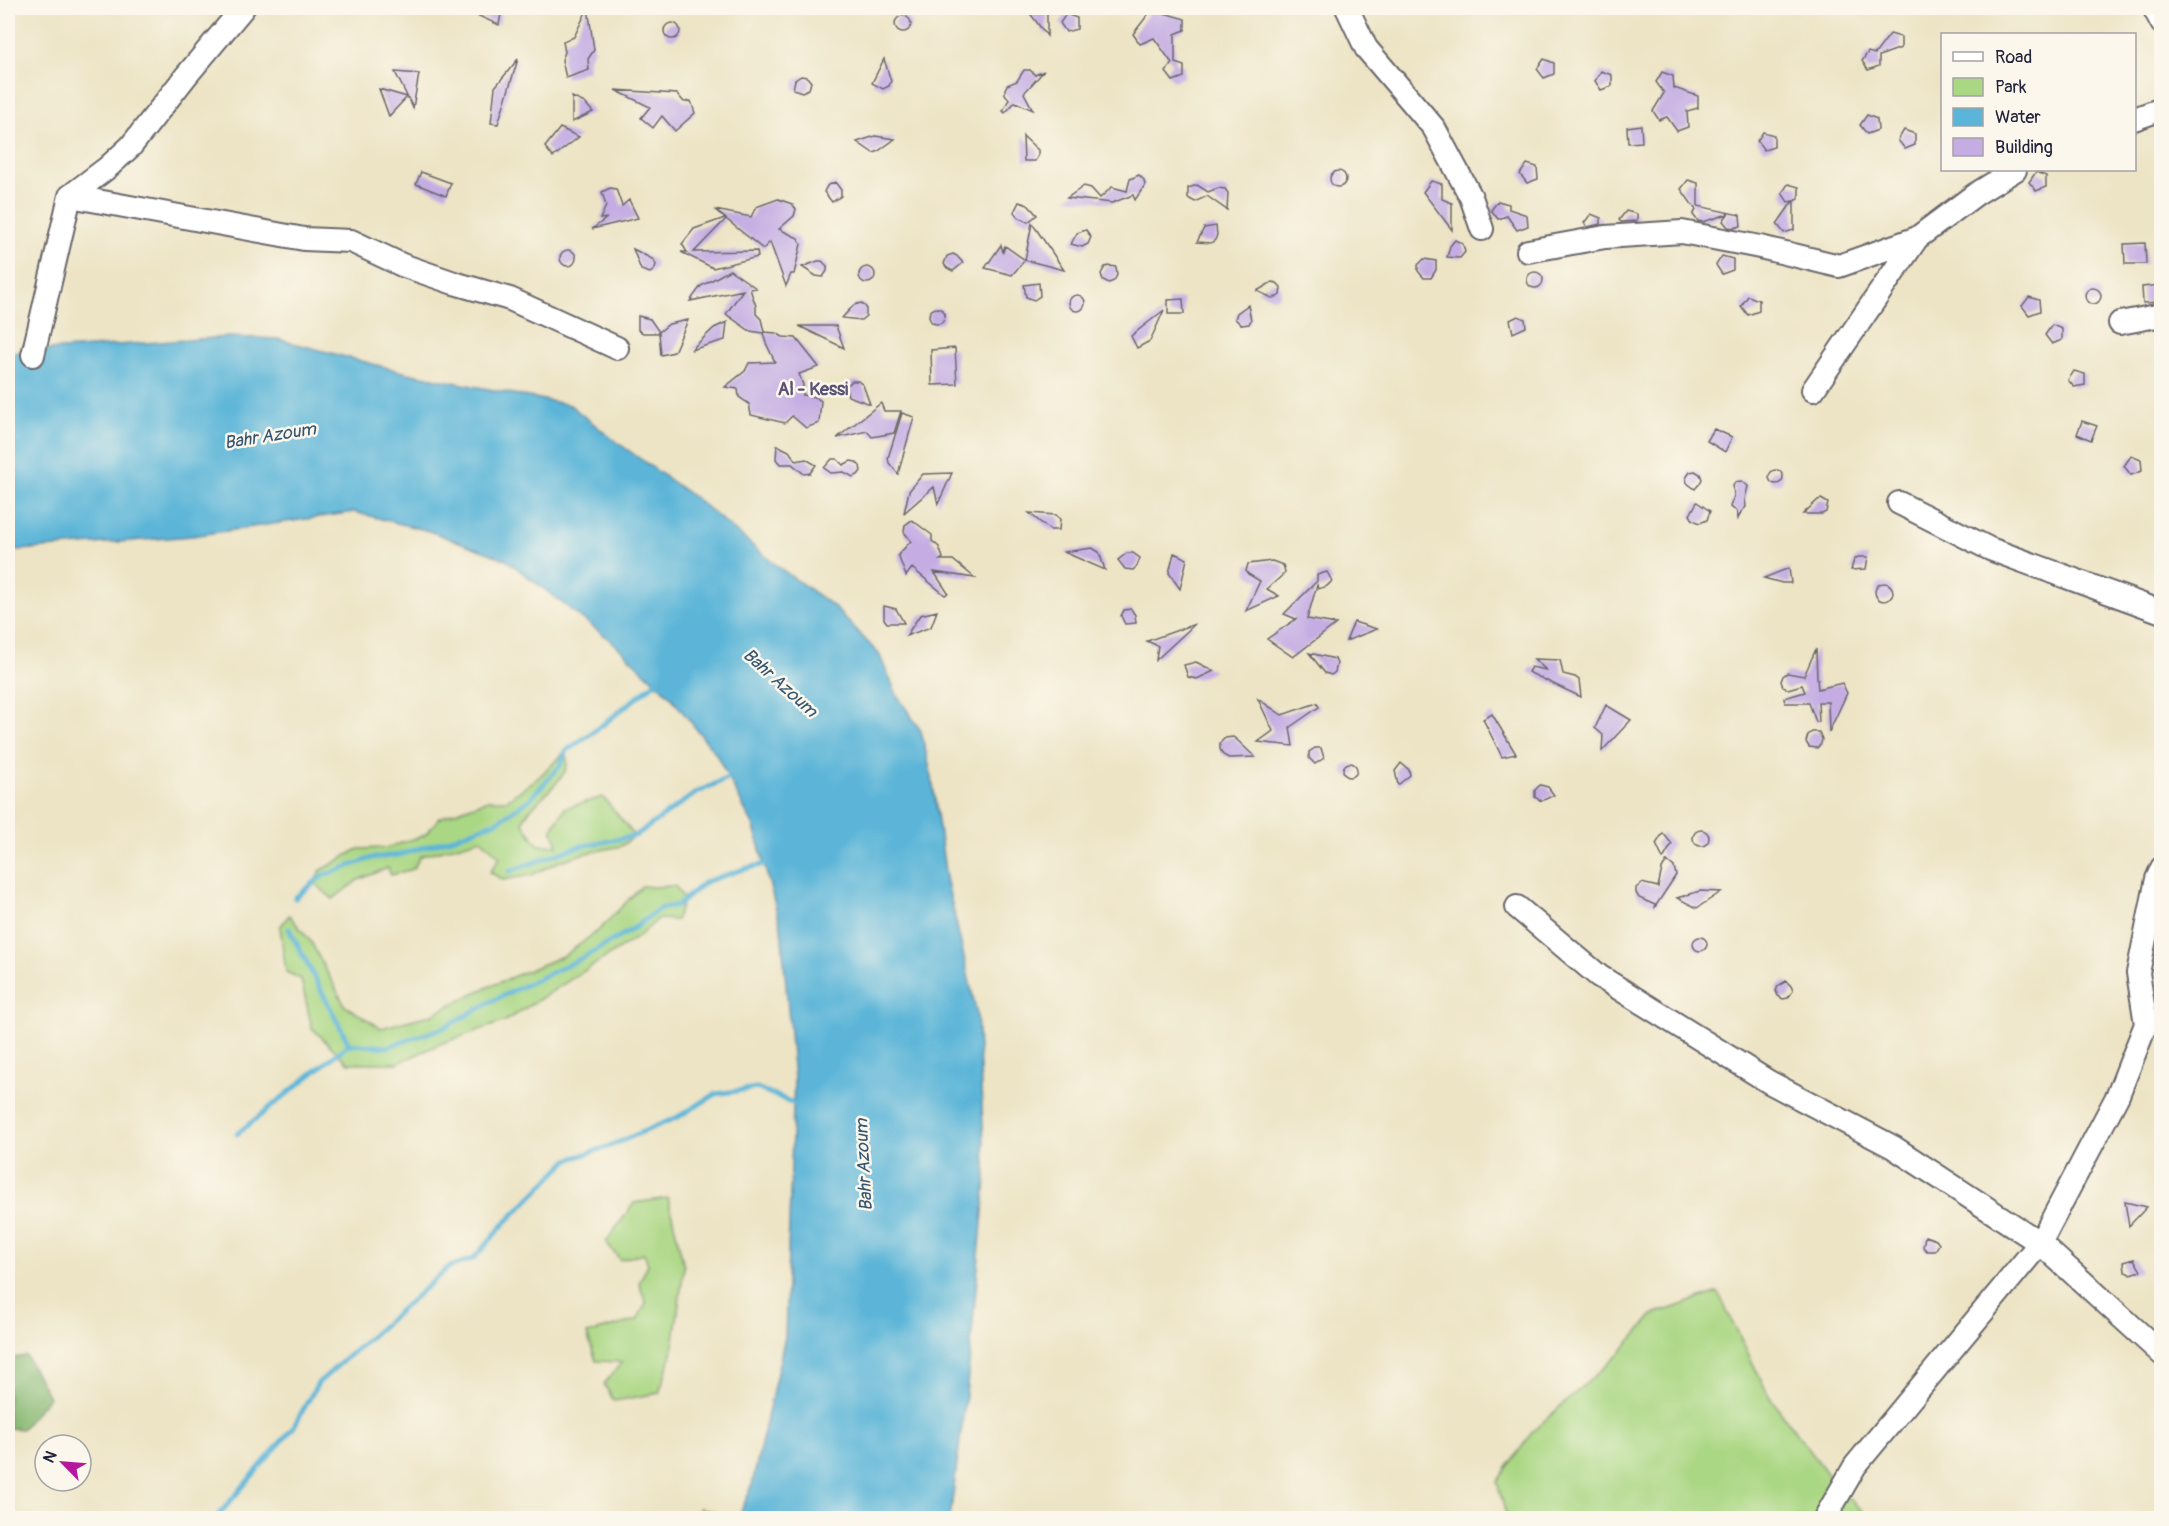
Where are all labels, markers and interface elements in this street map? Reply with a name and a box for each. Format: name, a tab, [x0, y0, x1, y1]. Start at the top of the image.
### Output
legend	[1941, 33, 2136, 171]
text: Road	[1995, 46, 2032, 69]
text: Park	[1995, 76, 2027, 99]
text: Water	[1995, 106, 2041, 129]
text: Building	[1995, 136, 2053, 159]
district label: Al - Kessi	[778, 378, 848, 401]
water label: Bahr Azoum	[223, 417, 318, 455]
water label: Bahr Azoum	[738, 644, 823, 723]
water label: Bahr Azoum	[850, 1117, 878, 1212]
north arrow	[33, 1433, 93, 1493]
text: N	[39, 1448, 62, 1466]

